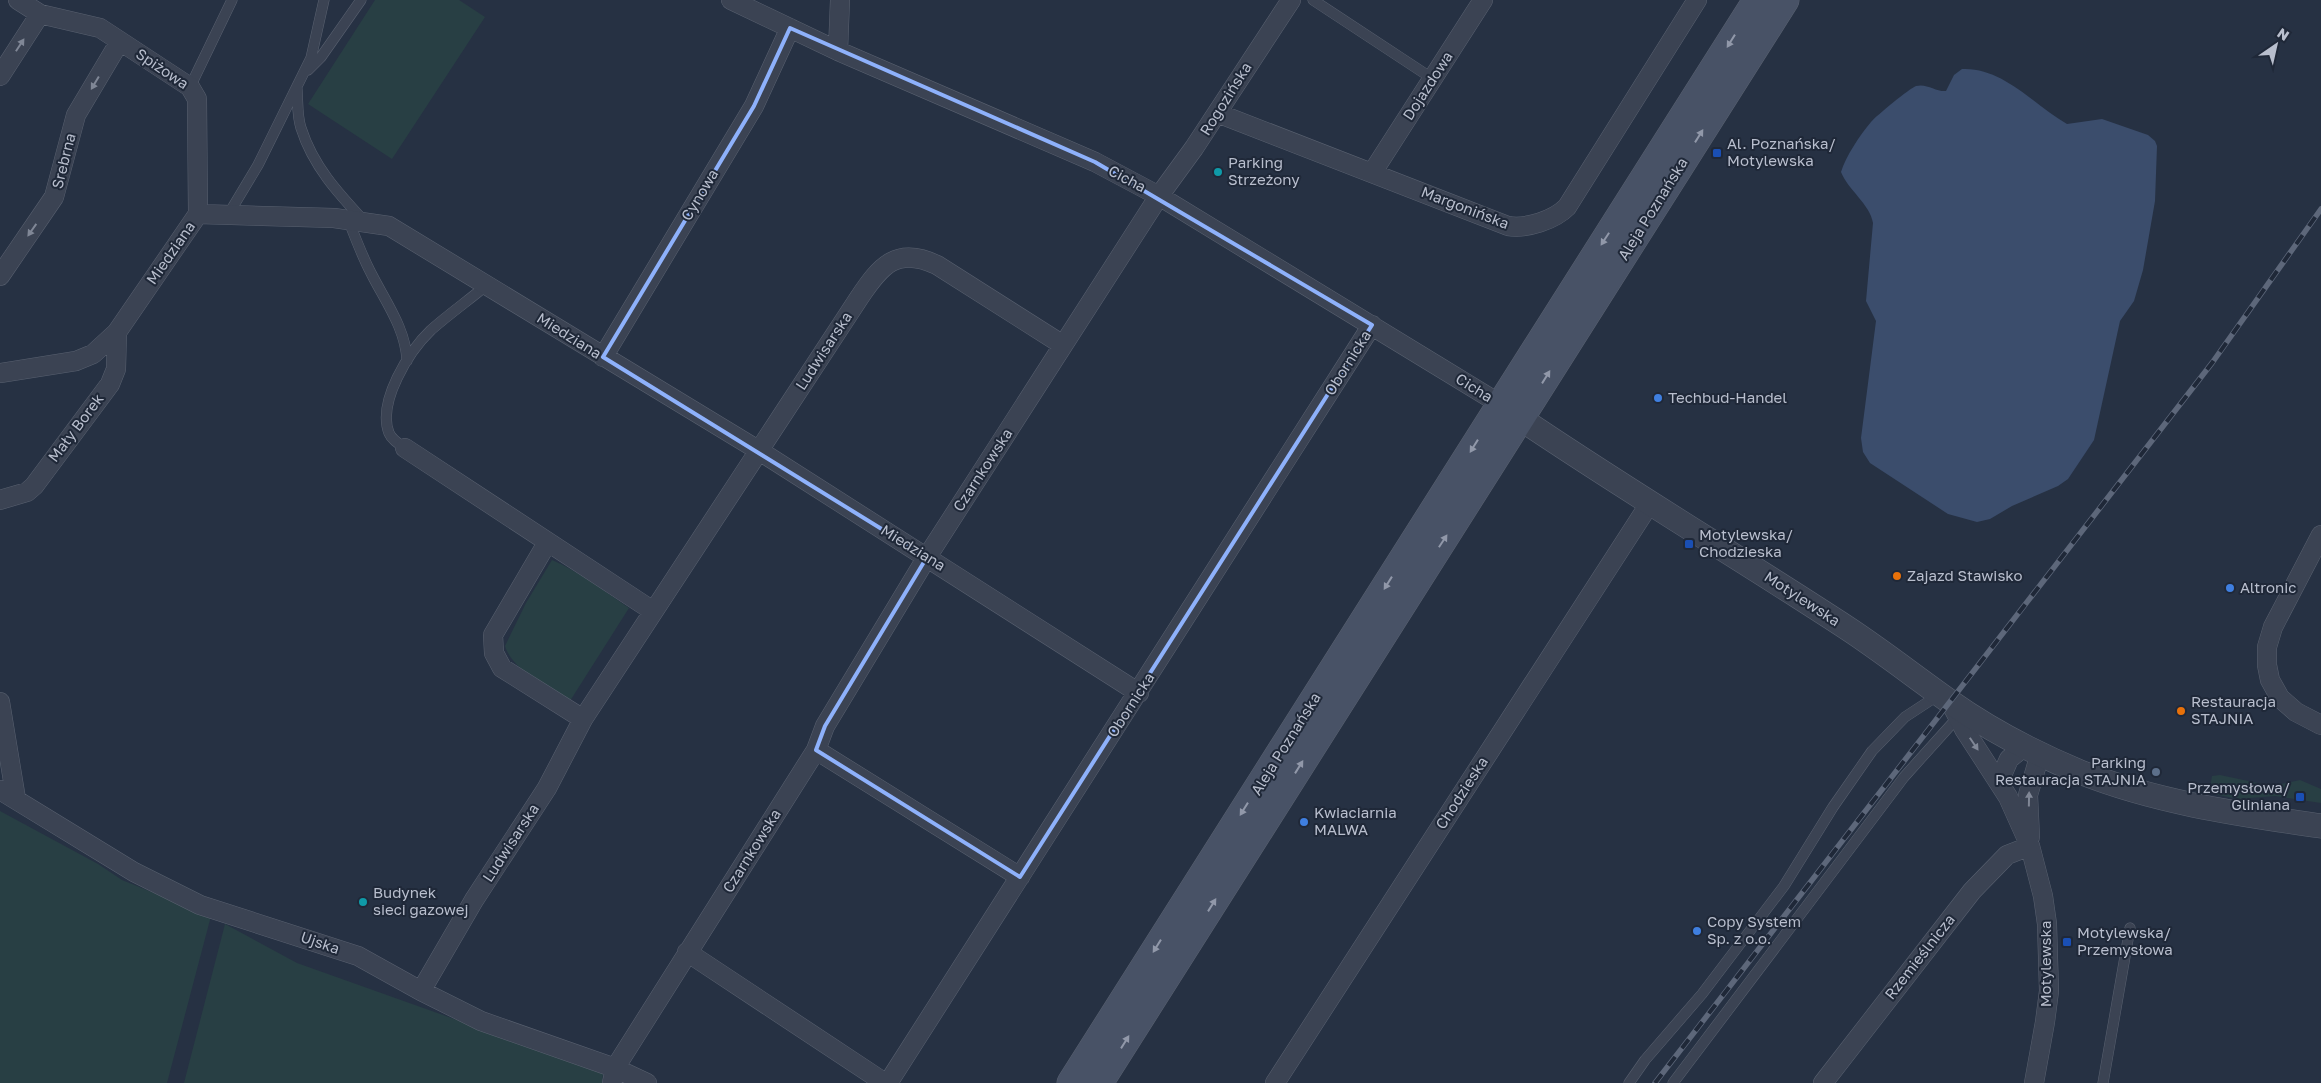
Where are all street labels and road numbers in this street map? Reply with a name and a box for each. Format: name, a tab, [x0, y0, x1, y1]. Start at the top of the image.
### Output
street label: Spiżowa	[133, 44, 192, 92]
street label: Dojazdowa	[1398, 48, 1456, 123]
street label: Rogozińska	[1196, 59, 1255, 138]
street label: Srebrna	[47, 131, 79, 190]
street label: Aleja Poznańska	[1613, 154, 1691, 263]
street label: Cicha	[1106, 161, 1149, 195]
street label: Cynowa	[677, 165, 722, 224]
street label: Margonińska	[1419, 182, 1512, 232]
street label: Miedziana	[142, 217, 198, 287]
street label: Miedziana	[534, 308, 605, 362]
street label: Ludwisarska	[791, 308, 855, 393]
street label: Obornicka	[1320, 327, 1374, 398]
street label: Cicha	[1453, 369, 1496, 405]
street label: Mały Borek	[44, 389, 107, 465]
street label: Czarnkowska	[949, 425, 1016, 514]
street label: Miedziana	[878, 520, 949, 574]
street label: Motylewska	[1761, 567, 1844, 629]
street label: Obornicka	[1103, 669, 1158, 740]
street label: Aleja Poznańska	[1246, 689, 1324, 798]
street label: Chodzieska	[1431, 753, 1491, 832]
street label: Ludwisarska	[478, 800, 542, 885]
street label: Czarnkowska	[718, 805, 784, 896]
street label: Rzemieślnicza	[1880, 910, 1958, 1003]
street label: Motylewska	[2036, 921, 2054, 1007]
street label: Ujska	[299, 927, 342, 957]

